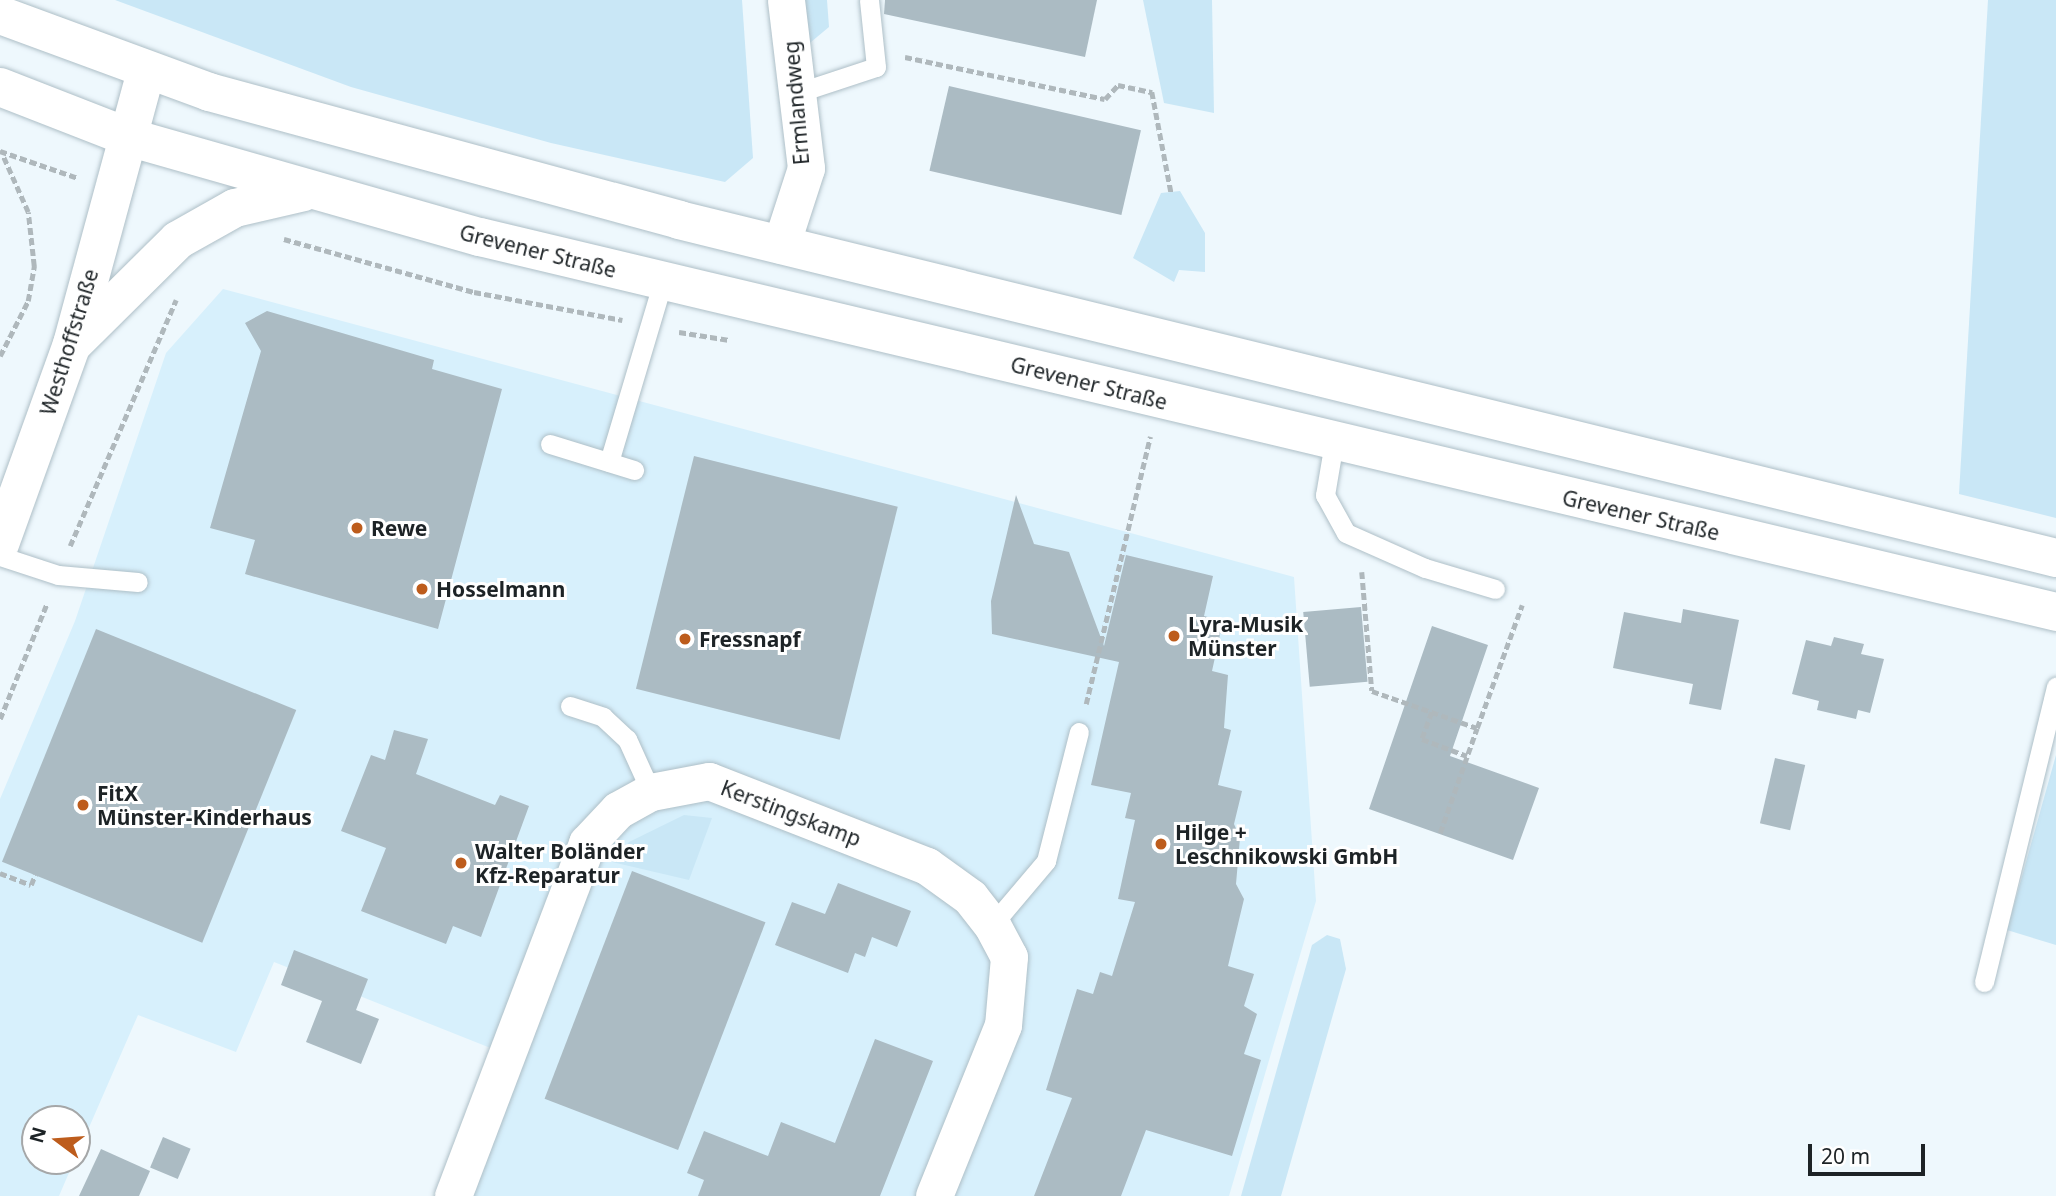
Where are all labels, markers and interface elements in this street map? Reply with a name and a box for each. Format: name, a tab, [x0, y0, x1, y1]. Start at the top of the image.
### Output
street label: Ermlandweg	[778, 40, 814, 166]
street label: Grevener Straße	[457, 219, 619, 283]
street label: Westhoffstraße	[35, 266, 103, 418]
street label: Grevener Straße	[1008, 351, 1170, 415]
street label: Grevener Straße	[1560, 485, 1722, 545]
place label: Rewe	[371, 515, 427, 541]
marker: Rewe	[349, 520, 365, 536]
place label: Hosselmann	[436, 576, 565, 602]
marker: Hosselmann	[414, 581, 430, 597]
place label: Lyra-Musik Münster	[1188, 611, 1303, 661]
place label: Fressnapf	[699, 626, 801, 652]
marker: Lyra-Musik Münster	[1166, 628, 1182, 644]
marker: Fressnapf	[677, 631, 693, 647]
street label: Kerstingskamp	[717, 775, 865, 851]
place label: FitX Münster-Kinderhaus	[97, 780, 312, 830]
marker: FitX Münster-Kinderhaus	[75, 797, 91, 813]
place label: Hilge + Leschnikowski GmbH	[1175, 819, 1398, 869]
marker: Hilge + Leschnikowski GmbH	[1153, 836, 1169, 852]
place label: Walter Boländer Kfz-Reparatur	[475, 838, 645, 888]
marker: Walter Boländer Kfz-Reparatur	[453, 855, 469, 871]
north arrow	[21, 1105, 91, 1175]
text: N	[23, 1124, 52, 1146]
scale bar	[1811, 1130, 1928, 1174]
text: 20 m	[1821, 1142, 1870, 1170]

